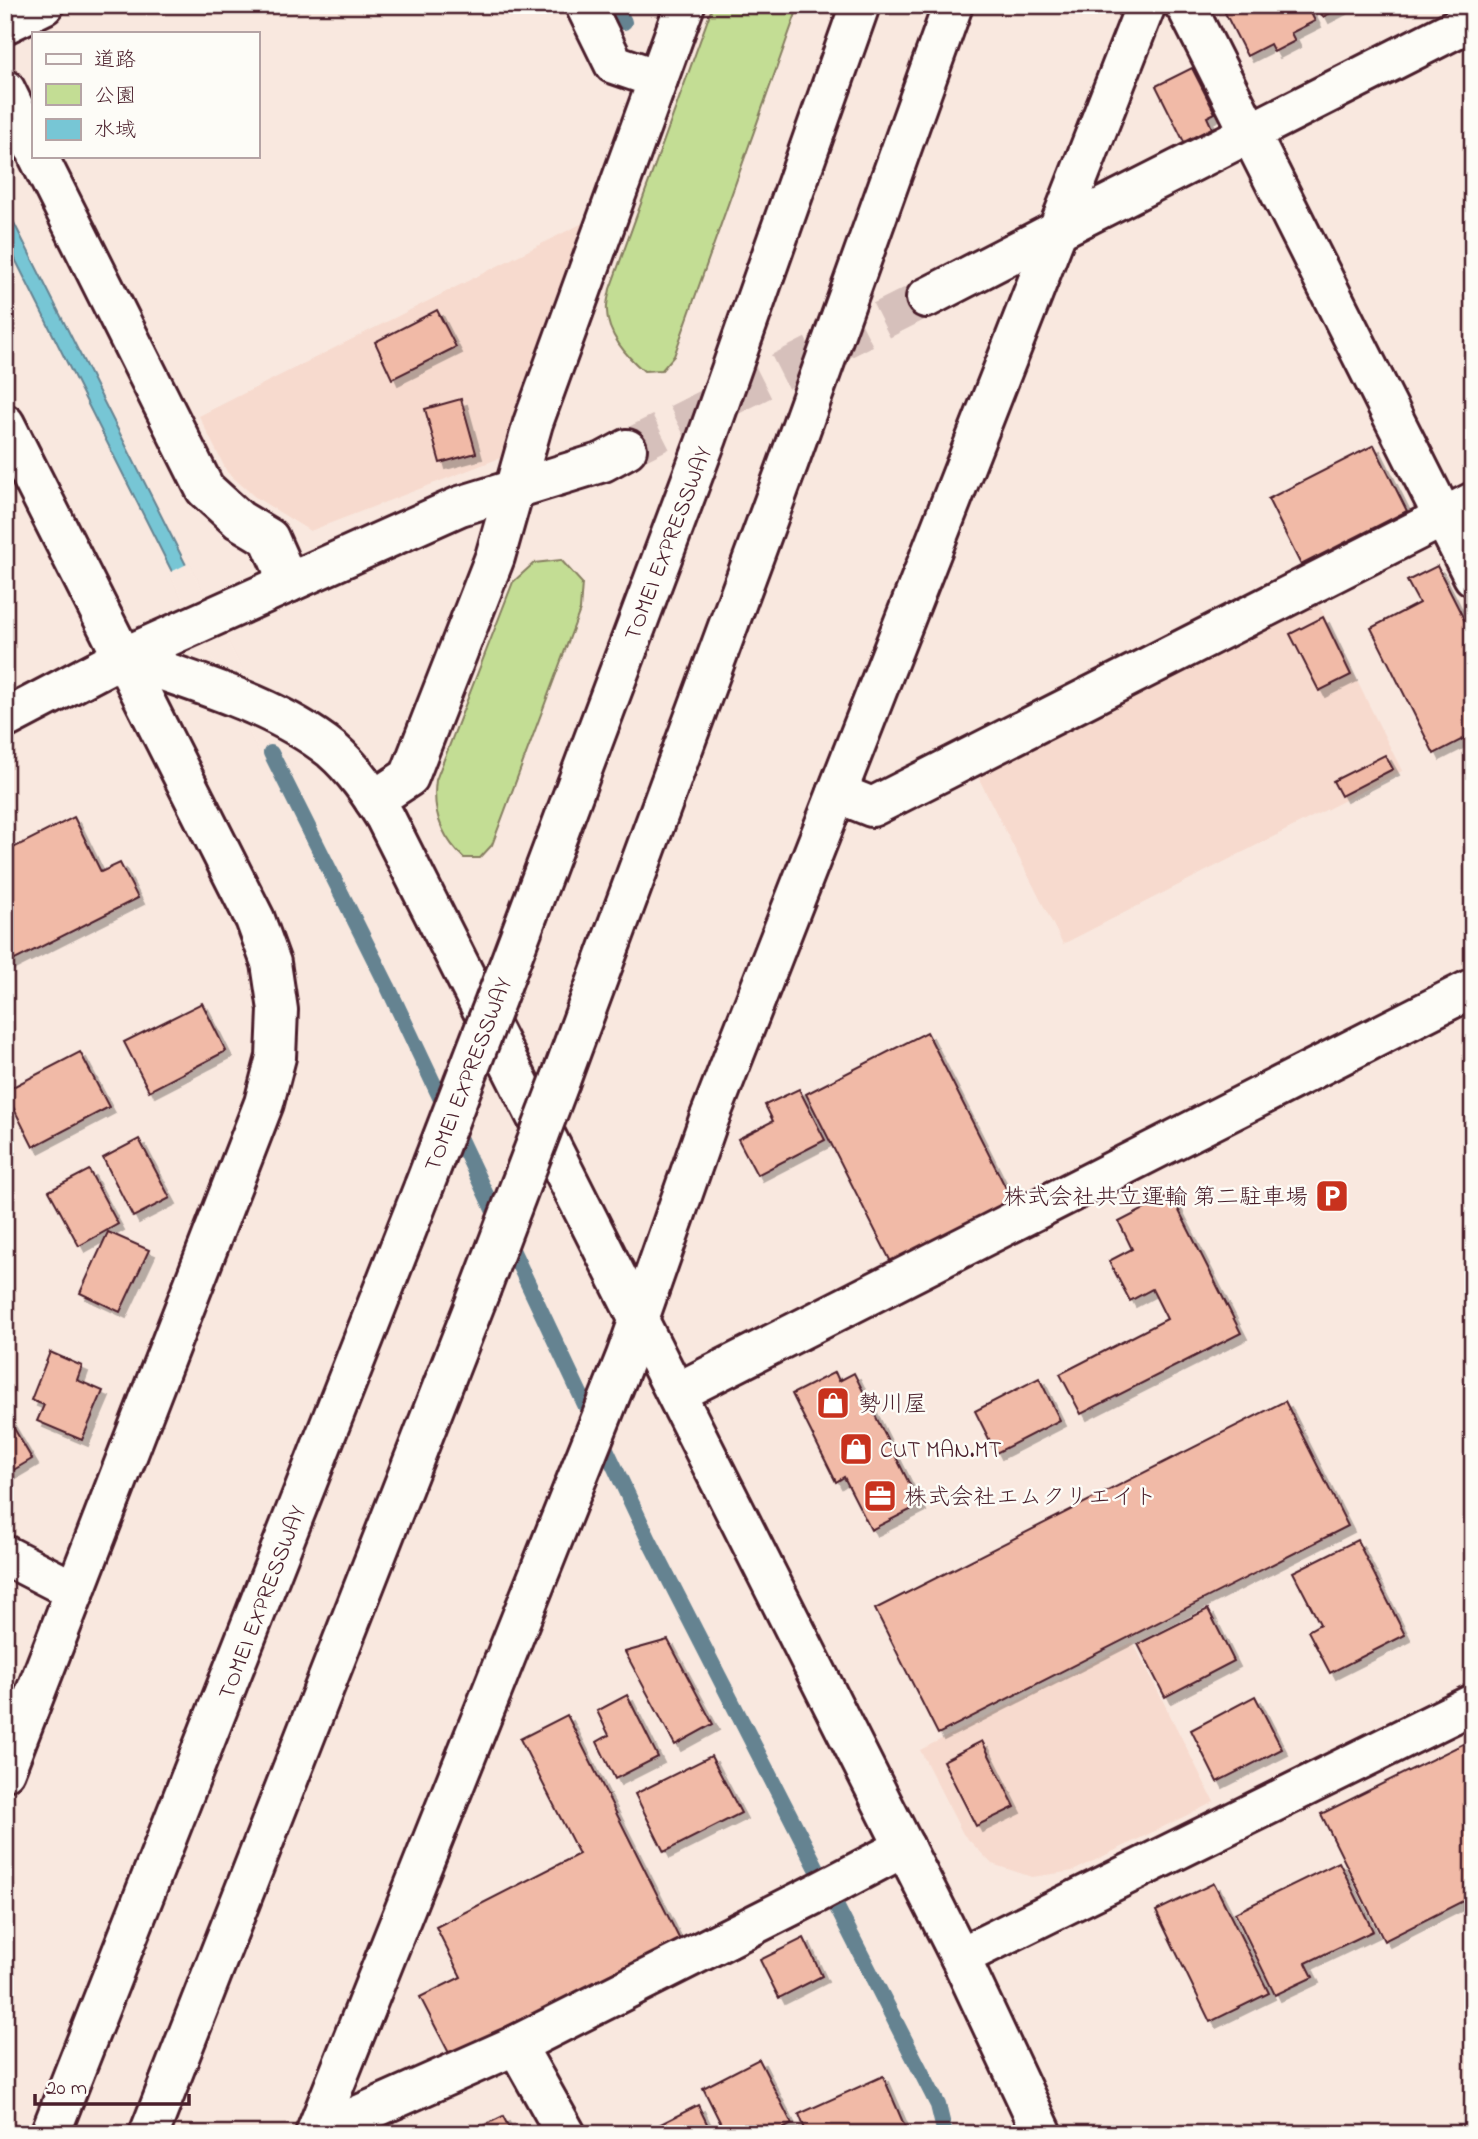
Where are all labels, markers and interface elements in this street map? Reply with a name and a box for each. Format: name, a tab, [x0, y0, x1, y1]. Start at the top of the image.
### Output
legend	[32, 32, 259, 158]
text: 道路	[94, 46, 136, 76]
text: 公園	[94, 82, 136, 112]
text: 水域	[94, 116, 136, 146]
street label: TOMEI EXPRESSWAY	[617, 442, 722, 646]
street label: TOMEI EXPRESSWAY	[417, 973, 522, 1177]
parking icon: 株式会社共立運輸 第二駐車場	[1313, 1177, 1351, 1215]
place label: 株式会社共立運輸 第二駐車場	[1003, 1182, 1308, 1215]
shop icon: 勢川屋	[814, 1384, 852, 1422]
place label: 勢川屋	[858, 1389, 927, 1422]
shop icon: CUT MAN.MT	[837, 1430, 875, 1468]
place label: CUT MAN.MT	[880, 1435, 1002, 1468]
office icon: 株式会社エムクリエイト	[861, 1477, 899, 1515]
place label: 株式会社エムクリエイト	[904, 1482, 1157, 1515]
street label: TOMEI EXPRESSWAY	[211, 1501, 316, 1705]
scale bar	[35, 2062, 189, 2106]
text: 20 m	[46, 2074, 87, 2104]

